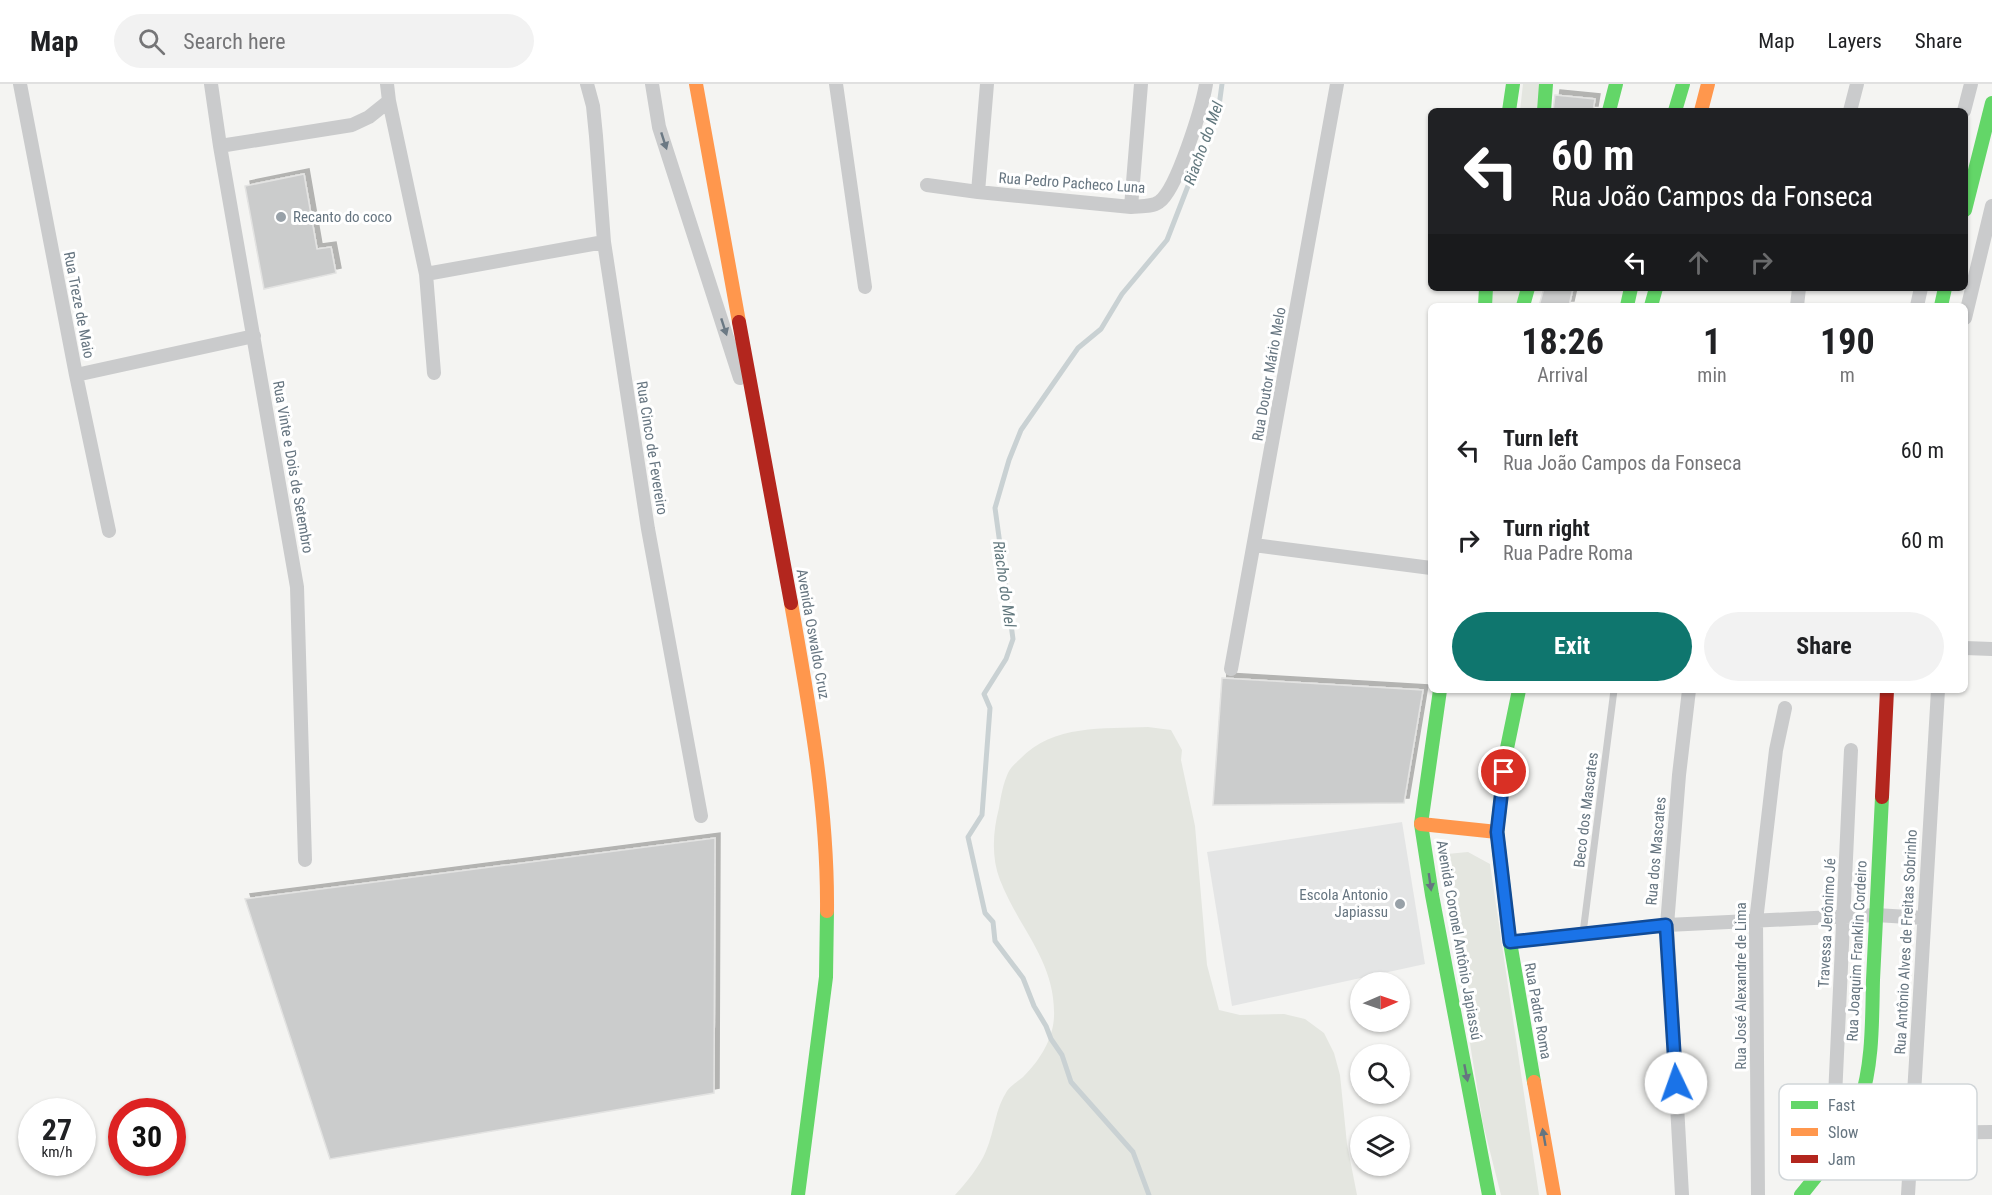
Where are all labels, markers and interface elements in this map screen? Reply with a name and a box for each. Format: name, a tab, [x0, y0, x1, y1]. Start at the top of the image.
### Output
search box	[114, 14, 534, 68]
text: Map	[30, 25, 78, 58]
icon: search	[135, 25, 168, 58]
text: Search here	[183, 29, 286, 54]
text: Map	[1758, 29, 1795, 53]
text: Layers	[1828, 29, 1882, 53]
text: Share	[1915, 29, 1962, 53]
water label: Riacho do Mel	[1180, 99, 1227, 187]
text: 60 m	[1551, 131, 1634, 180]
one-way arrow	[660, 132, 669, 150]
icon: left	[1452, 132, 1530, 210]
street label: Rua Pedro Pacheco Luna	[998, 169, 1146, 197]
text: Rua João Campos da Fonseca	[1551, 181, 1873, 213]
place label: Recanto do coco	[293, 208, 392, 226]
marker: Recanto do coco	[274, 210, 288, 224]
icon: left	[1619, 246, 1652, 279]
icon: ahead	[1682, 246, 1715, 279]
icon: right	[1745, 246, 1778, 279]
street label: Rua Treze de Maio	[60, 250, 98, 360]
street label: Rua Doutor Mário Melo	[1248, 306, 1290, 442]
one-way arrow	[719, 318, 729, 336]
text: 18:26	[1521, 321, 1604, 363]
text: 1	[1703, 321, 1721, 363]
text: 190	[1820, 321, 1875, 363]
text: Arrival	[1537, 363, 1588, 387]
text: min	[1697, 363, 1727, 387]
text: m	[1840, 363, 1855, 387]
street label: Rua Vinte e Dois de Setembro	[269, 379, 317, 555]
street label: Rua Cinco de Fevereiro	[633, 380, 671, 516]
text: Turn left	[1503, 426, 1578, 451]
icon: left	[1452, 434, 1485, 467]
text: 60 m	[1901, 438, 1944, 463]
text: Rua João Campos da Fonseca	[1503, 451, 1742, 475]
text: Turn right	[1503, 516, 1590, 541]
icon: right	[1452, 524, 1485, 557]
text: 60 m	[1901, 528, 1944, 553]
water label: Riacho do Mel	[989, 540, 1020, 629]
text: Rua Padre Roma	[1503, 541, 1633, 565]
street label: Avenida Oswaldo Cruz	[793, 567, 833, 701]
button: Exit	[1452, 612, 1692, 681]
button: Share	[1704, 612, 1944, 681]
pin	[1478, 746, 1529, 797]
street label: Beco dos Mascates	[1570, 751, 1602, 869]
icon: arrive	[1487, 755, 1520, 788]
street label: Rua dos Mascates	[1642, 796, 1670, 906]
street label: Rua Antônio Alves de Freitas Sobrinho	[1891, 829, 1921, 1055]
street label: Avenida Coronel Antônio Japiassú	[1433, 839, 1485, 1041]
street label: Travessa Jerônimo Jé	[1815, 858, 1839, 988]
street label: Rua Joaquim Franklin Cordeiro	[1843, 860, 1871, 1042]
one-way arrow	[1425, 872, 1434, 891]
place label: Escola Antonio Japiassu	[1299, 886, 1388, 921]
marker: Escola Antonio Japiassu	[1393, 897, 1407, 911]
street label: Rua José Alexandre de Lima	[1732, 902, 1750, 1070]
street label: Rua Padre Roma	[1521, 961, 1555, 1061]
north arrow	[1350, 972, 1410, 1032]
map controls	[1350, 972, 1410, 1176]
button: search	[1350, 1044, 1410, 1104]
position arrow	[1644, 1051, 1708, 1115]
one-way arrow	[1462, 1064, 1471, 1083]
legend	[1779, 1084, 1977, 1180]
text: Fast	[1828, 1096, 1855, 1115]
speed limit sign: 30	[108, 1098, 186, 1176]
text: 27	[42, 1112, 72, 1147]
button: layers	[1350, 1116, 1410, 1176]
text: Slow	[1828, 1123, 1858, 1142]
one-way arrow	[1539, 1128, 1548, 1147]
text: km/h	[42, 1143, 72, 1161]
text: Jam	[1828, 1150, 1855, 1169]

